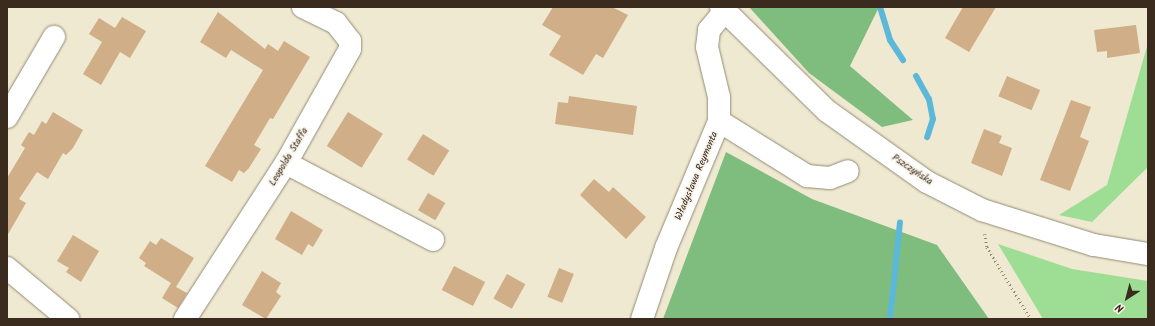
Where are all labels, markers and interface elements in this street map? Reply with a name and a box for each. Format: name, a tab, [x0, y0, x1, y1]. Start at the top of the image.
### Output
street label: Leopolda Staffa	[267, 126, 311, 188]
street label: Władysława Reymonta	[673, 130, 721, 222]
street label: Pszczyńska	[889, 152, 935, 188]
north arrow	[1107, 278, 1147, 318]
text: N	[1112, 298, 1128, 317]

